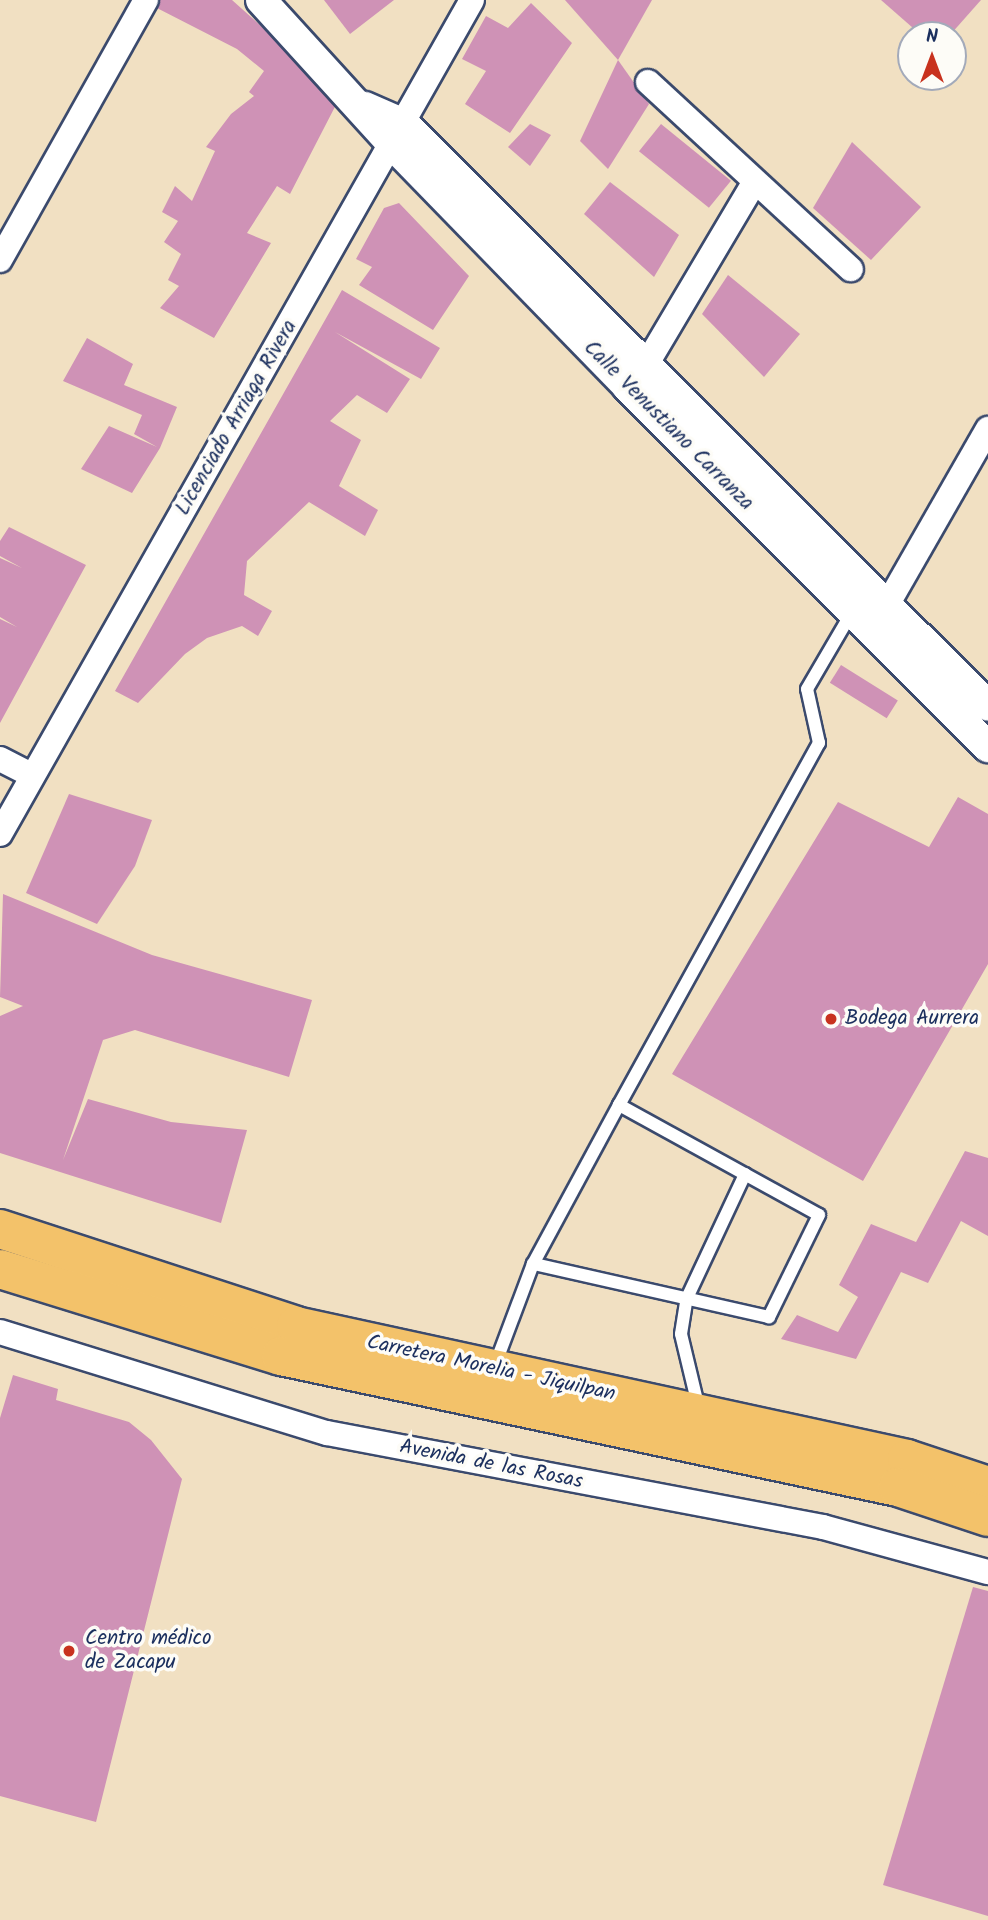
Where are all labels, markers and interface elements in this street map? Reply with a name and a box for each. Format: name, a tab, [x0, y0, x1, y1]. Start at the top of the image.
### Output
north arrow	[897, 21, 967, 91]
text: N	[926, 22, 938, 52]
street label: Licenciado Arriaga Rivera	[171, 316, 303, 520]
street label: Calle Venustiano Carranza	[578, 336, 758, 516]
place label: Bodega Aurrera	[845, 1006, 979, 1032]
marker: Bodega Aurrera	[823, 1011, 839, 1027]
street label: Carretera Morelia - Jiquilpan	[364, 1330, 618, 1408]
street label: Avenida de las Rosas	[397, 1435, 585, 1495]
place label: Centro médico de Zacapu	[85, 1626, 211, 1676]
marker: Centro médico de Zacapu	[59, 1641, 79, 1661]

